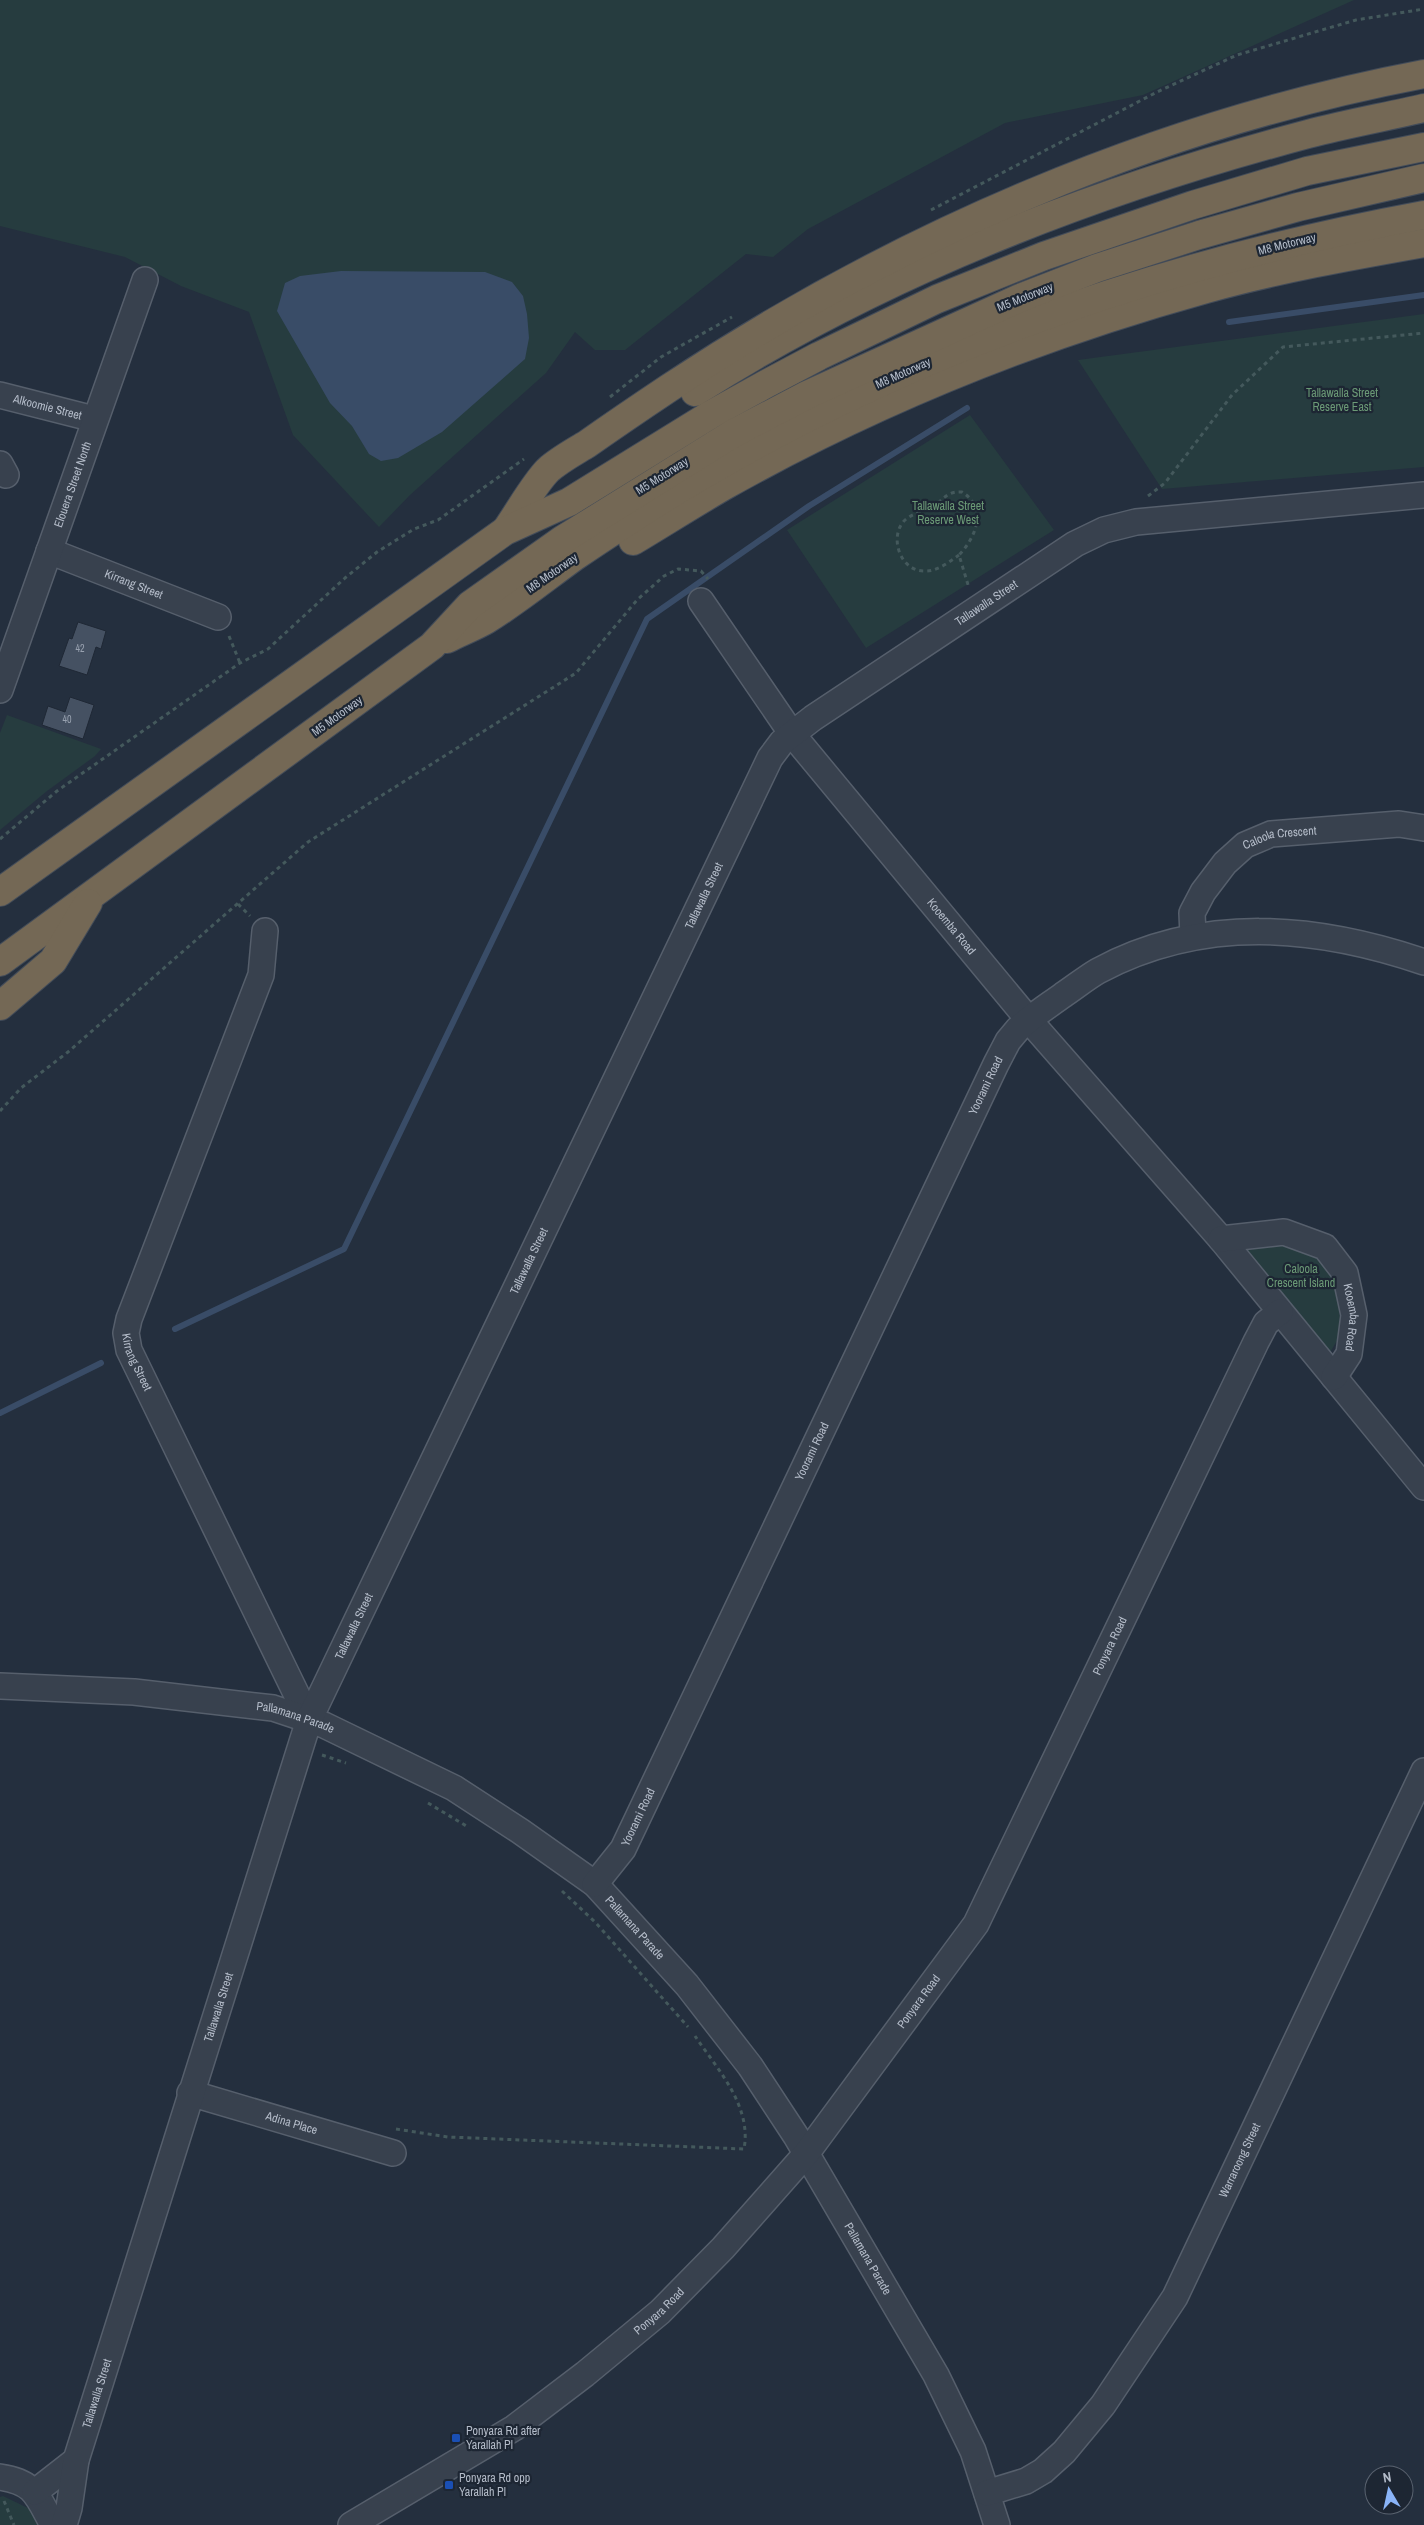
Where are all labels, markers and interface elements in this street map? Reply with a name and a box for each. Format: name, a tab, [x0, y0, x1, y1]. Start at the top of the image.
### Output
street label: M8 Motorway	[1256, 229, 1318, 259]
street label: M5 Motorway	[995, 278, 1055, 315]
street label: M8 Motorway	[873, 354, 933, 392]
park label: Tallawalla Street Reserve East	[1306, 385, 1378, 415]
street label: Alkoomie Street	[11, 390, 84, 424]
street label: Elouera Street North	[50, 439, 95, 530]
street label: M5 Motorway	[633, 454, 691, 498]
park label: Tallawalla Street Reserve West	[912, 498, 984, 528]
street label: M8 Motorway	[523, 549, 581, 596]
street label: Kirrang Street	[102, 565, 166, 603]
street label: Tallawalla Street	[952, 576, 1021, 630]
house number: 42	[75, 642, 85, 655]
street label: M5 Motorway	[308, 692, 366, 740]
house number: 40	[62, 713, 72, 726]
street label: Caloola Crescent	[1240, 822, 1317, 853]
street label: Tallawalla Street	[681, 860, 727, 932]
street label: Kooemba Road	[923, 895, 979, 958]
street label: Yoorami Road	[965, 1054, 1007, 1117]
street label: Tallawalla Street	[506, 1225, 552, 1297]
park label: Caloola Crescent Island	[1267, 1261, 1335, 1291]
street label: Kooemba Road	[1339, 1282, 1362, 1352]
street label: Kirrang Street	[118, 1332, 156, 1394]
street label: Yoorami Road	[791, 1420, 833, 1483]
street label: Tallawalla Street	[331, 1590, 377, 1662]
street label: Ponyara Road	[1089, 1614, 1131, 1678]
street label: Pallamana Parade	[256, 1698, 337, 1737]
street label: Yoorami Road	[617, 1785, 659, 1849]
street label: Pallamana Parade	[602, 1892, 668, 1963]
street label: Tallawalla Street	[200, 1970, 237, 2044]
street label: Ponyara Road	[894, 1971, 944, 2032]
street label: Adina Place	[263, 2108, 319, 2138]
street label: Warraroong Street	[1215, 2120, 1264, 2200]
street label: Pallamana Parade	[840, 2220, 895, 2298]
street label: Ponyara Road	[630, 2284, 688, 2338]
street label: Tallawalla Street	[79, 2356, 115, 2430]
place label: Ponyara Rd after Yarallah Pl	[466, 2423, 541, 2453]
marker: Ponyara Rd after Yarallah Pl	[450, 2432, 462, 2444]
north arrow	[1364, 2465, 1414, 2515]
text: N	[1381, 2468, 1392, 2487]
place label: Ponyara Rd opp Yarallah Pl	[459, 2470, 530, 2500]
marker: Ponyara Rd opp Yarallah Pl	[443, 2479, 455, 2491]

